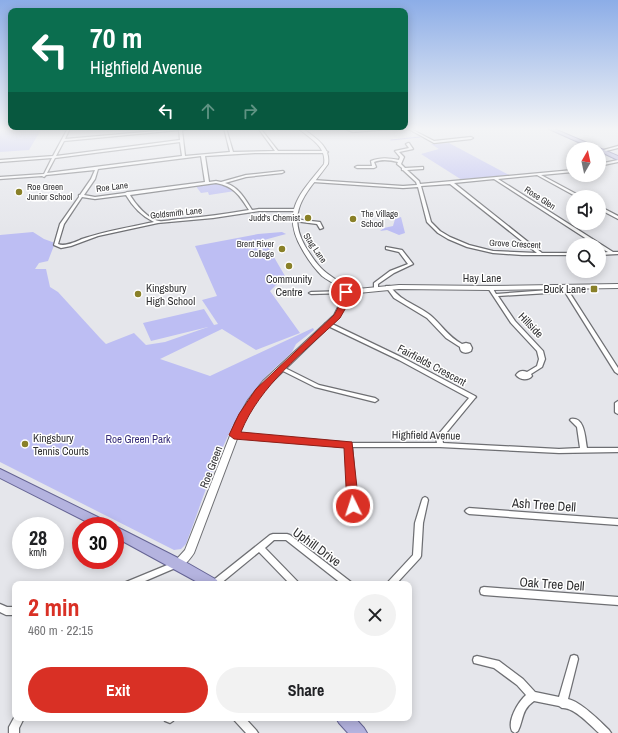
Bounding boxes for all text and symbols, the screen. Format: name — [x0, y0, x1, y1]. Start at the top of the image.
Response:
text: 70 m — [90, 19, 142, 57]
icon: left — [24, 24, 76, 76]
text: Highfield Avenue — [90, 55, 202, 80]
icon: left — [155, 100, 177, 122]
icon: ahead — [197, 100, 219, 122]
icon: right — [239, 100, 261, 122]
north arrow — [566, 142, 606, 182]
map controls — [566, 142, 606, 278]
street label: Roe Lane — [95, 179, 129, 195]
place label: Roe Green Junior School — [27, 181, 72, 203]
street label: Rose Glen — [522, 183, 558, 213]
marker: Roe Green Junior School — [14, 187, 24, 197]
button: sound — [566, 190, 606, 230]
street label: Goldsmith Lane — [149, 204, 203, 222]
place label: The Village School — [361, 208, 398, 230]
place label: Judd's Chemist — [249, 212, 300, 224]
marker: Judd's Chemist — [303, 213, 313, 223]
marker: The Village School — [348, 214, 358, 224]
street label: Stag Lane — [301, 231, 329, 265]
street label: Grove Crescent — [489, 237, 541, 251]
place label: Brent River College — [237, 238, 275, 260]
button: search — [566, 238, 606, 278]
marker: Brent River College — [277, 244, 287, 254]
marker: Community Centre — [284, 261, 294, 271]
street label: Hay Lane — [463, 271, 501, 285]
place label: Community Centre — [266, 272, 313, 299]
pin — [329, 275, 363, 309]
place label: Kingsbury High School — [146, 281, 195, 308]
icon: arrive — [335, 281, 357, 303]
place label: Buck Lane — [543, 282, 586, 296]
marker: Buck Lane — [589, 284, 599, 294]
marker: Kingsbury High School — [133, 289, 143, 299]
street label: Hillside — [516, 309, 546, 341]
street label: Fairfields Crescent — [395, 341, 469, 389]
street label: Highfield Avenue — [392, 427, 460, 443]
place label: Kingsbury Tennis Courts — [33, 431, 89, 458]
park label: Roe Green Park — [105, 432, 171, 446]
marker: Kingsbury Tennis Courts — [20, 439, 30, 449]
street label: Roe Green — [197, 444, 225, 490]
position arrow — [332, 485, 374, 527]
street label: Ash Tree Dell — [510, 494, 577, 516]
speed limit sign: 30 — [72, 517, 124, 569]
text: 28 — [29, 524, 47, 551]
street label: Uphill Drive — [289, 524, 345, 570]
text: km/h — [29, 546, 47, 559]
street label: Oak Tree Dell — [519, 573, 585, 595]
text: 2 min — [28, 591, 79, 623]
button: close — [354, 594, 396, 636]
text: 460 m · 22:15 — [28, 622, 93, 639]
button: Exit — [28, 667, 208, 713]
button: Share — [216, 667, 396, 713]

